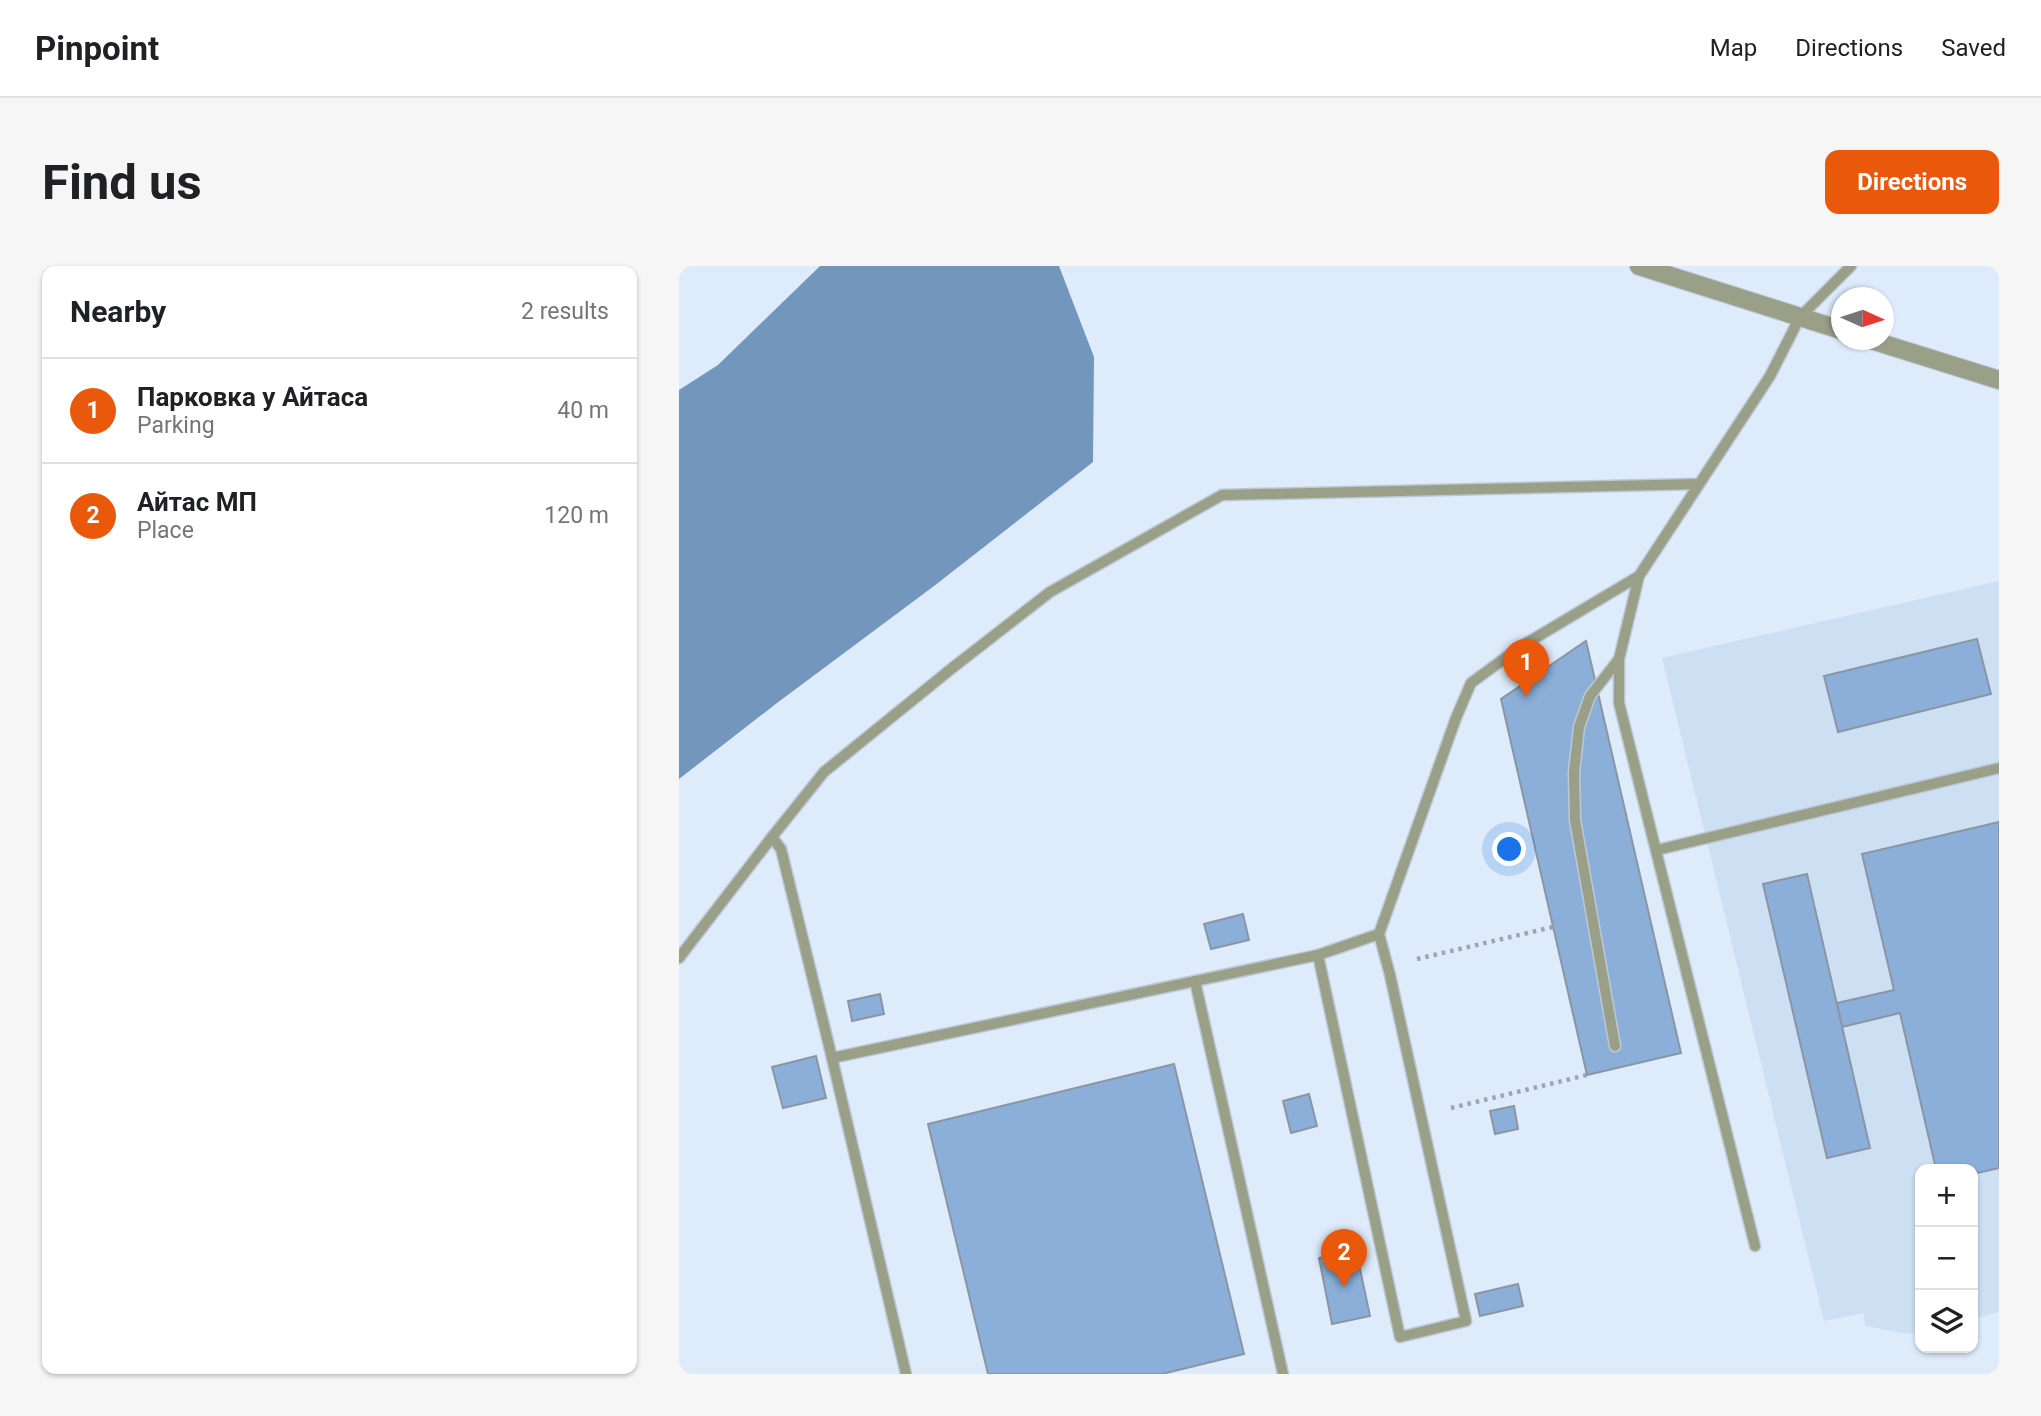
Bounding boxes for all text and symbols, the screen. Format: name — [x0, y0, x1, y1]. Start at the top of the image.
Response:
text: Pinpoint — [35, 29, 159, 68]
text: Map — [1710, 34, 1757, 62]
text: Directions — [1795, 34, 1903, 62]
text: Saved — [1941, 34, 2006, 62]
button: Directions — [1825, 150, 1999, 214]
text: Find us — [42, 154, 202, 211]
north arrow — [1831, 287, 1894, 350]
text: Nearby — [70, 294, 166, 329]
text: 2 results — [521, 298, 609, 325]
text: Парковка у Айтаса — [137, 382, 368, 412]
text: 1 — [86, 397, 100, 424]
text: 40 m — [557, 397, 609, 424]
text: Parking — [137, 412, 215, 439]
text: Айтас МП — [137, 487, 257, 517]
text: 2 — [86, 502, 100, 529]
text: 120 m — [544, 502, 609, 529]
text: Place — [137, 517, 194, 544]
pin: 1 — [1503, 639, 1549, 697]
your location — [1492, 832, 1526, 866]
map controls — [1915, 1164, 1978, 1353]
button: + — [1915, 1164, 1978, 1227]
button: − — [1915, 1227, 1978, 1290]
pin: 2 — [1321, 1229, 1367, 1287]
button: layers — [1915, 1290, 1978, 1353]

